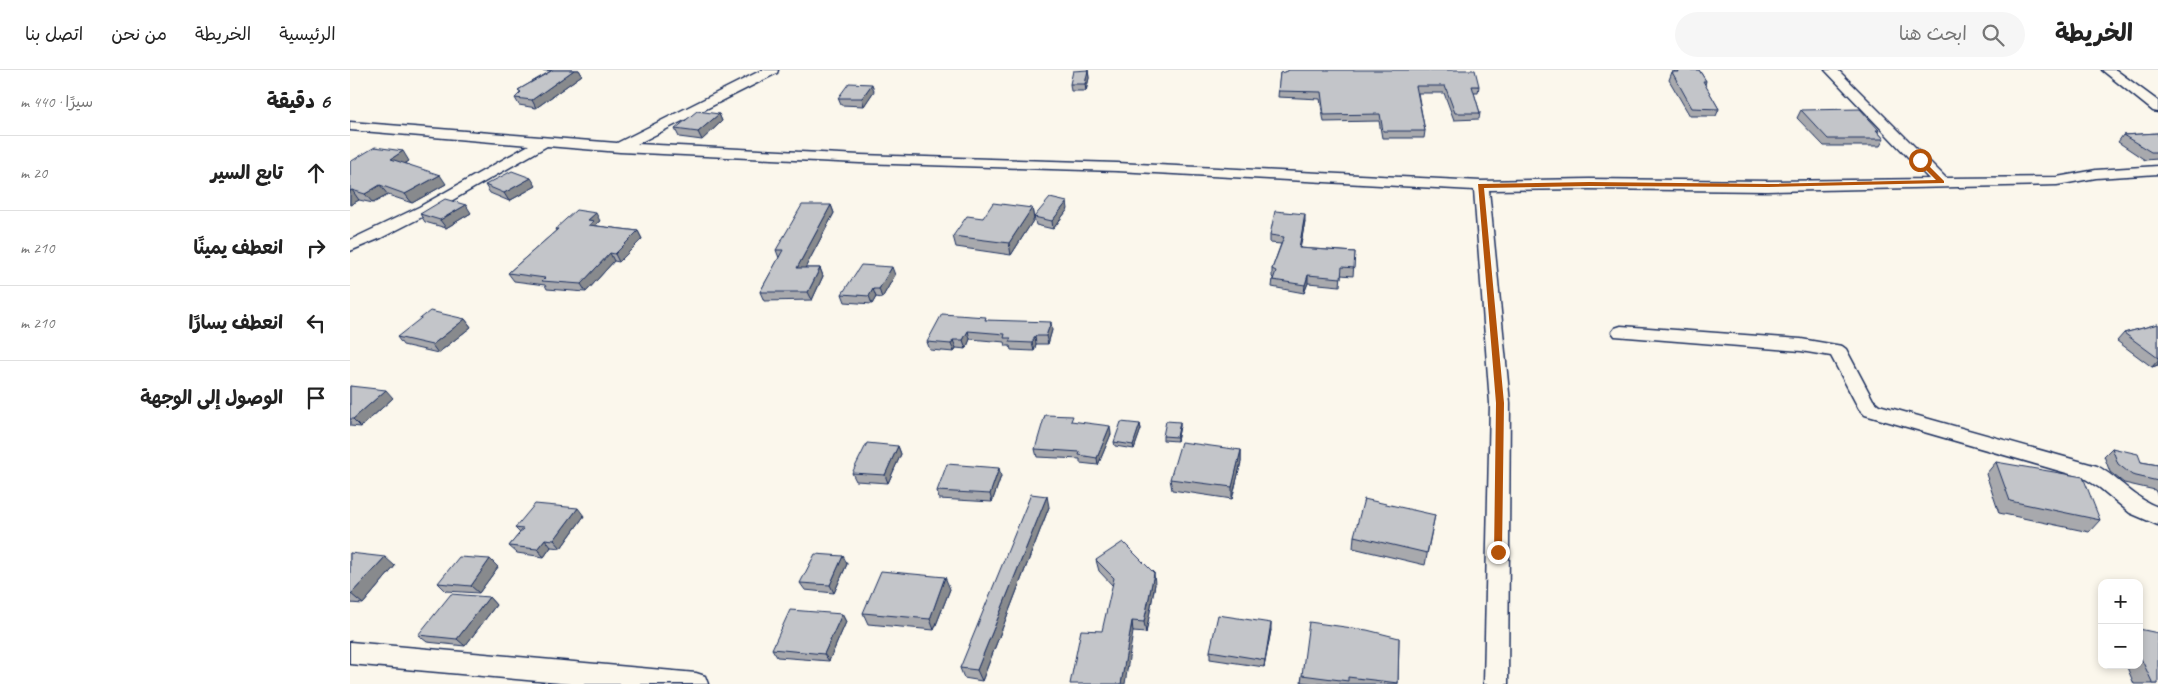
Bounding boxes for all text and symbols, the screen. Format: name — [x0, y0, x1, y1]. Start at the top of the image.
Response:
search box — [1675, 12, 2025, 57]
text: الخريطة — [2055, 18, 2133, 48]
icon: search — [1979, 21, 2007, 49]
text: ابحث هنا — [1899, 22, 1967, 46]
text: اتصل بنا — [25, 23, 83, 45]
text: من نحن — [111, 23, 167, 45]
text: الخريطة — [195, 23, 251, 45]
text: الرئيسية — [279, 23, 336, 45]
text: 6 دقيقة — [267, 88, 330, 114]
text: سيرًا · 440 m — [20, 92, 93, 112]
route start — [1909, 149, 1932, 172]
icon: ahead — [302, 159, 330, 187]
text: تابع السير — [211, 161, 283, 185]
text: 20 m — [20, 163, 47, 183]
icon: right — [302, 234, 330, 262]
text: انعطف يمينًا — [194, 236, 283, 260]
text: 210 m — [20, 238, 54, 258]
icon: left — [302, 309, 330, 337]
text: انعطف يسارًا — [189, 311, 283, 335]
text: 210 m — [20, 313, 54, 333]
icon: arrive — [302, 384, 330, 412]
text: الوصول إلى الوجهة — [140, 386, 283, 410]
route end — [1487, 541, 1510, 564]
map controls — [2098, 579, 2143, 669]
button: + — [2098, 579, 2143, 624]
button: − — [2098, 624, 2143, 669]

